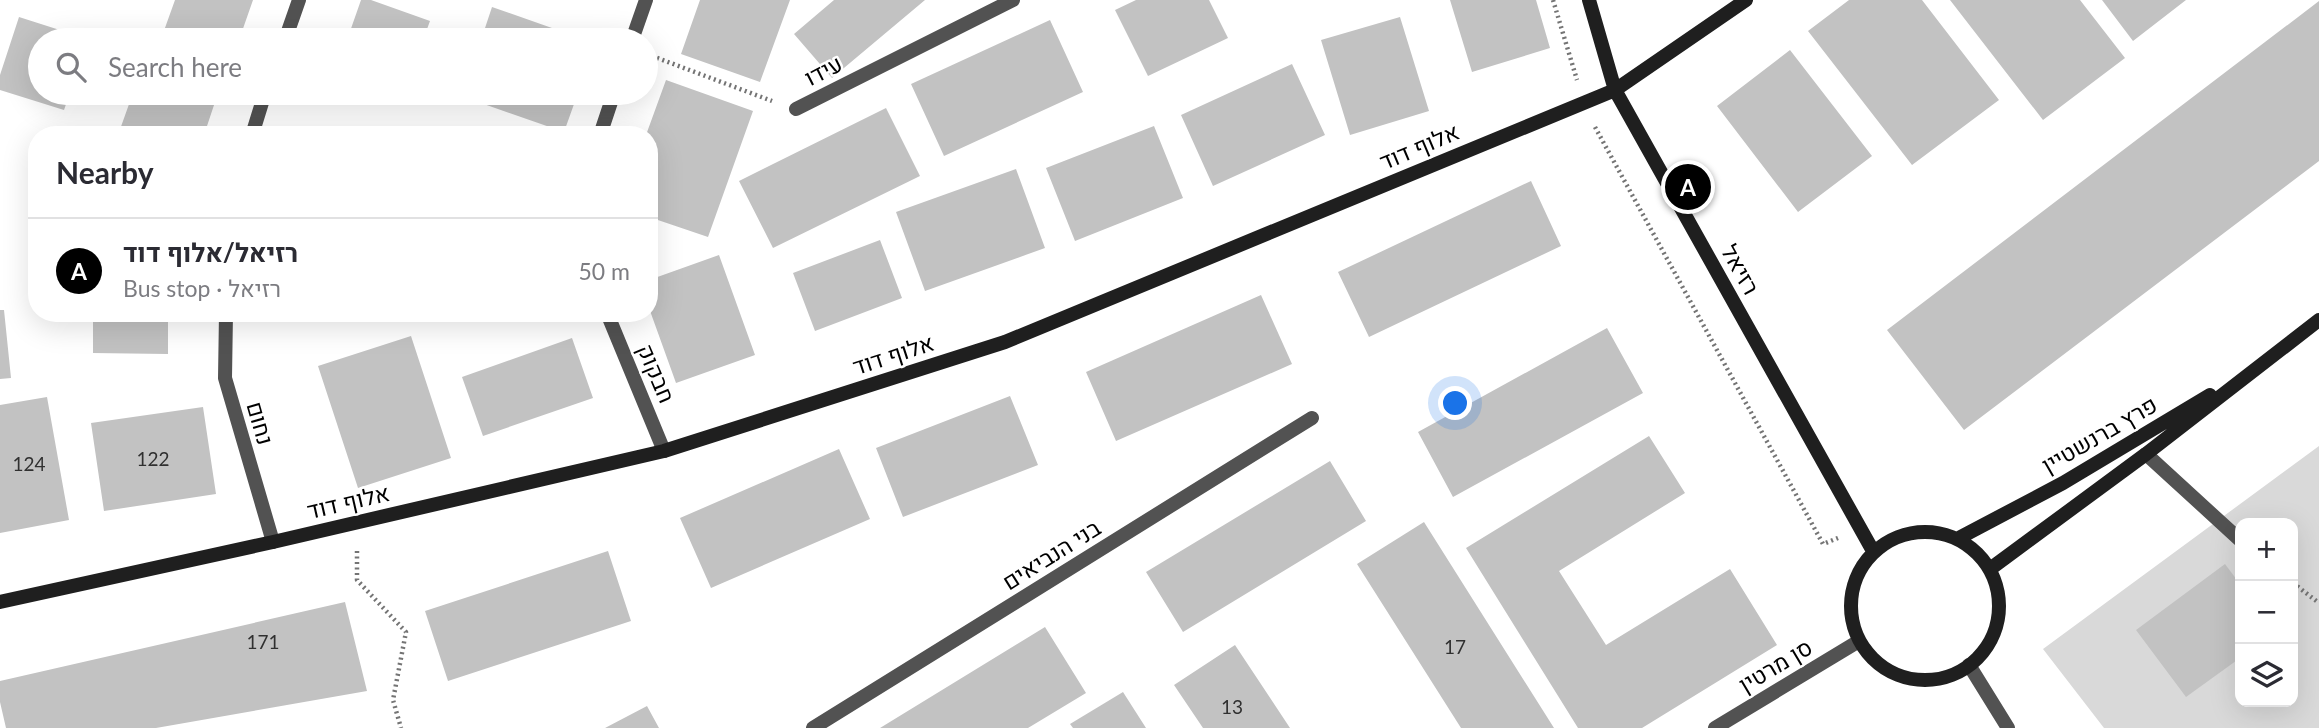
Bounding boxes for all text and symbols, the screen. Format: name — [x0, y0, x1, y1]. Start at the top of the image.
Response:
search box — [28, 28, 658, 105]
icon: search — [52, 48, 90, 86]
street label: עידו — [799, 49, 847, 91]
text: Search here — [108, 51, 242, 83]
street label: אלוף דוד — [1375, 117, 1463, 175]
text: Nearby — [56, 154, 154, 190]
pin: A — [1665, 161, 1711, 213]
text: רזיאל/אלוף דוד — [123, 236, 298, 268]
street label: רזיאל — [1716, 239, 1766, 299]
text: A — [71, 257, 87, 285]
text: 50 m — [579, 257, 630, 285]
text: Bus stop · רזיאל — [123, 274, 281, 302]
street label: אלוף דוד — [849, 328, 937, 380]
street label: חבקוק — [632, 339, 682, 407]
your location — [1438, 386, 1472, 420]
street label: פרץ ברנשטיין — [2036, 390, 2162, 478]
street label: נחום — [242, 398, 280, 448]
house number: 122 — [136, 447, 170, 470]
house number: 124 — [12, 452, 46, 475]
street label: אלוף דוד — [304, 478, 392, 524]
street label: בני הנביאים — [997, 513, 1105, 595]
map controls — [2235, 518, 2298, 707]
button: + — [2235, 518, 2298, 581]
button: − — [2235, 581, 2298, 644]
house number: 171 — [246, 630, 280, 653]
street label: סן מרטין — [1733, 632, 1817, 698]
house number: 17 — [1444, 635, 1466, 658]
button: layers — [2235, 644, 2298, 707]
house number: 13 — [1221, 695, 1243, 718]

